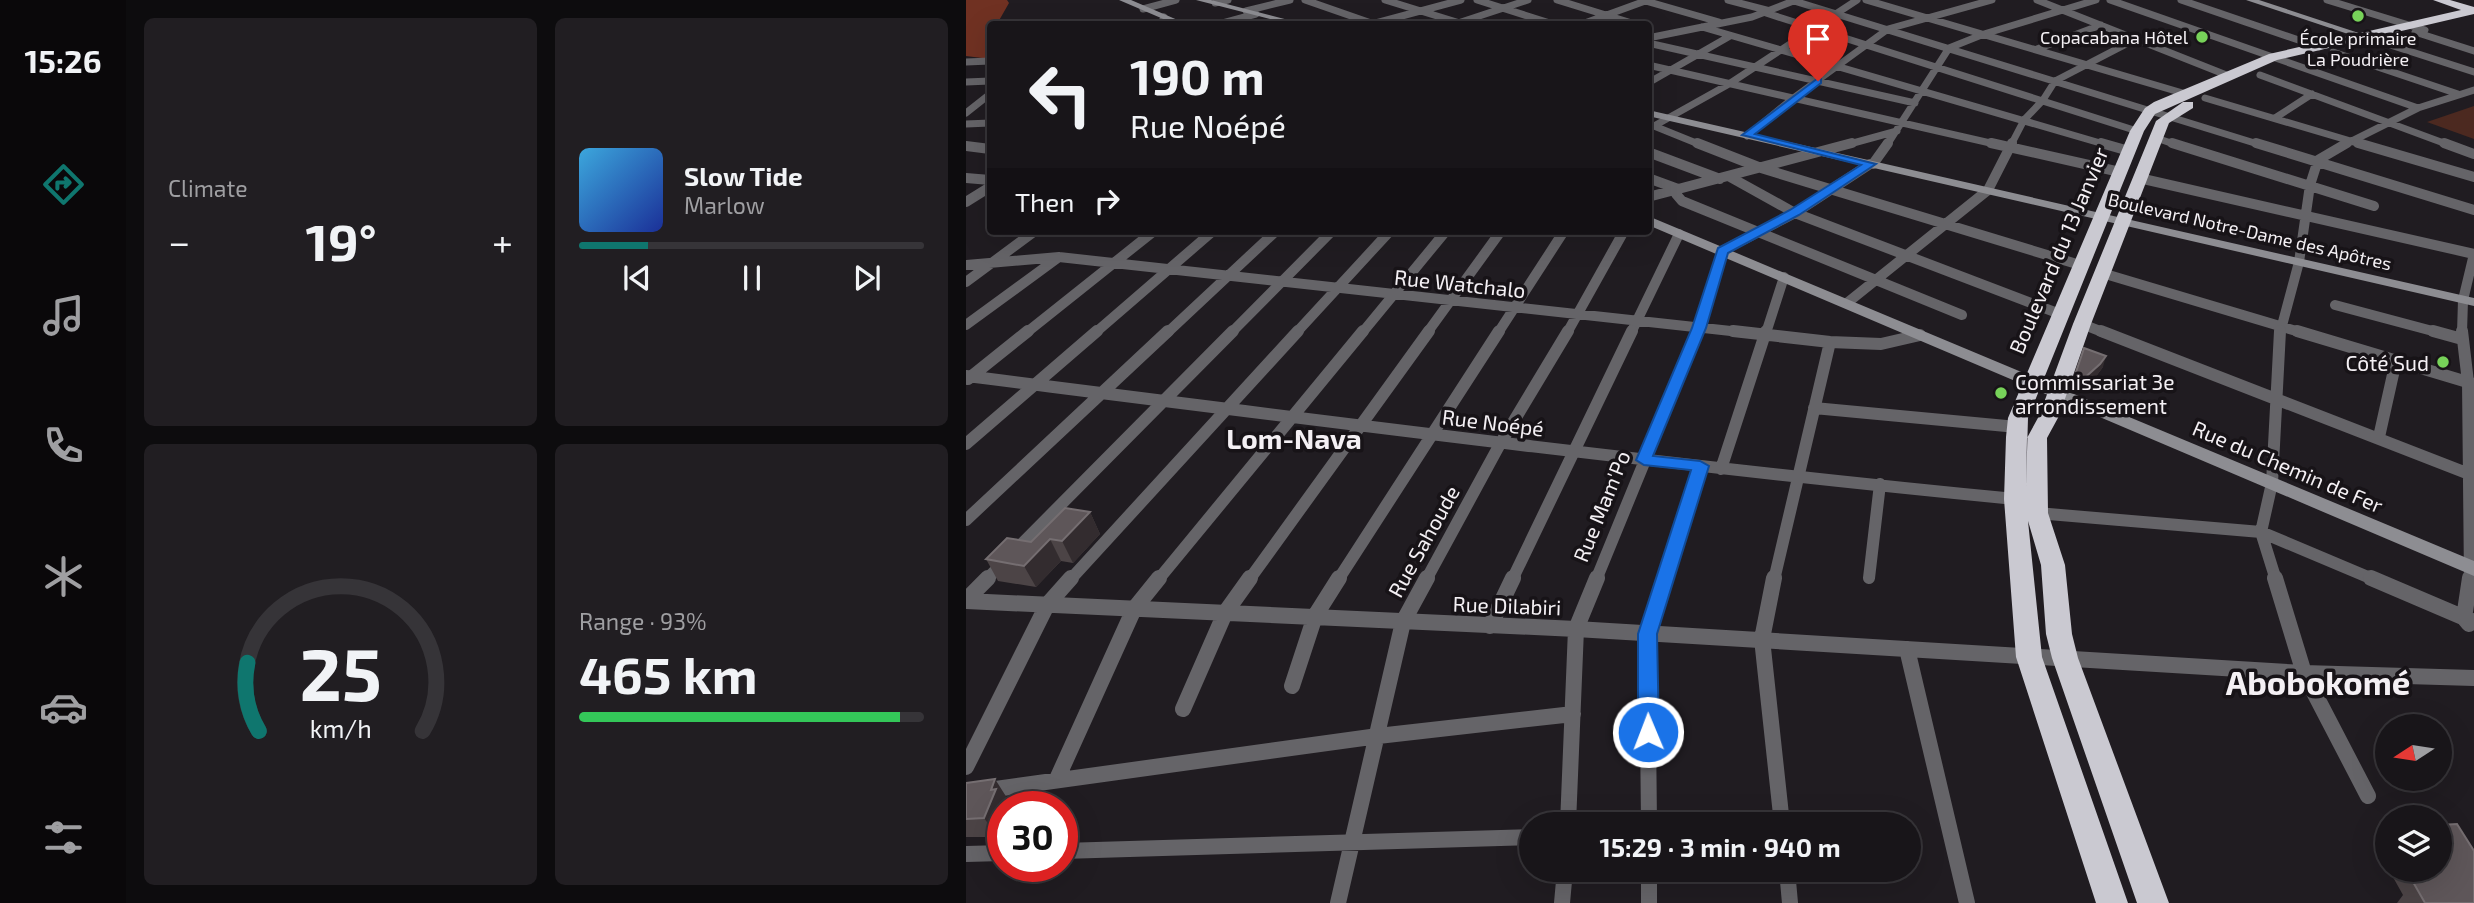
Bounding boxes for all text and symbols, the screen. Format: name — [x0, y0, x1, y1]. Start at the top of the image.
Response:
marker: École primaire La Poudrière — [2350, 8, 2366, 24]
pin — [1788, 9, 1848, 81]
icon: arrive — [1799, 20, 1837, 58]
place label: Copacabana Hôtel — [2040, 26, 2189, 48]
place label: École primaire La Poudrière — [2300, 27, 2416, 70]
marker: Copacabana Hôtel — [2194, 29, 2210, 45]
text: 15:26 — [24, 41, 102, 79]
text: 190 m — [1130, 46, 1265, 105]
icon: left — [1015, 49, 1106, 140]
text: Rue Noépé — [1130, 106, 1286, 144]
street label: Boulevard du 13 Janvier — [2003, 143, 2113, 357]
icon: directions — [39, 160, 88, 209]
text: Slow Tide — [684, 160, 803, 191]
text: Climate — [168, 174, 248, 202]
icon: right — [1088, 182, 1126, 220]
text: Then — [1015, 186, 1074, 217]
street label: Boulevard Notre-Dame des Apôtres — [2106, 188, 2394, 274]
text: Marlow — [684, 191, 765, 219]
text: 19° — [306, 209, 377, 271]
text: − — [168, 218, 190, 264]
text: + — [492, 218, 513, 264]
icon: previous — [618, 259, 656, 297]
icon: pause — [733, 259, 771, 297]
icon: next — [848, 259, 886, 297]
street label: Rue Watchalo — [1393, 264, 1527, 302]
icon: music — [39, 291, 88, 340]
place label: Côté Sud — [2345, 350, 2429, 375]
marker: Côté Sud — [2435, 354, 2451, 370]
place label: Commissariat 3e arrondissement — [2015, 369, 2175, 418]
marker: Commissariat 3e arrondissement — [1993, 385, 2009, 401]
street label: Rue Noépé — [1441, 403, 1545, 441]
street label: Rue du Chemin de Fer — [2189, 415, 2387, 518]
icon: phone — [39, 421, 88, 470]
district label: Lom-Nava — [1226, 421, 1362, 455]
street label: Rue Mam'Po — [1567, 447, 1635, 565]
street label: Rue Sahoude — [1382, 481, 1464, 601]
icon: climate — [39, 552, 88, 601]
street label: Rue Dilabiri — [1452, 591, 1562, 619]
text: Range · 93% — [579, 607, 707, 635]
text: 25 — [299, 628, 382, 716]
text: 465 km — [579, 642, 758, 704]
district label: Abobokomé — [2226, 662, 2410, 702]
icon: car — [39, 683, 88, 732]
position arrow — [1611, 695, 1685, 769]
text: km/h — [309, 712, 372, 742]
north arrow — [2375, 714, 2452, 791]
map controls — [2375, 714, 2452, 882]
speed limit sign: 30 — [987, 791, 1078, 882]
button: layers — [2375, 805, 2452, 882]
icon: filters — [39, 813, 88, 862]
text: 15:29 · 3 min · 940 m — [1599, 831, 1841, 862]

